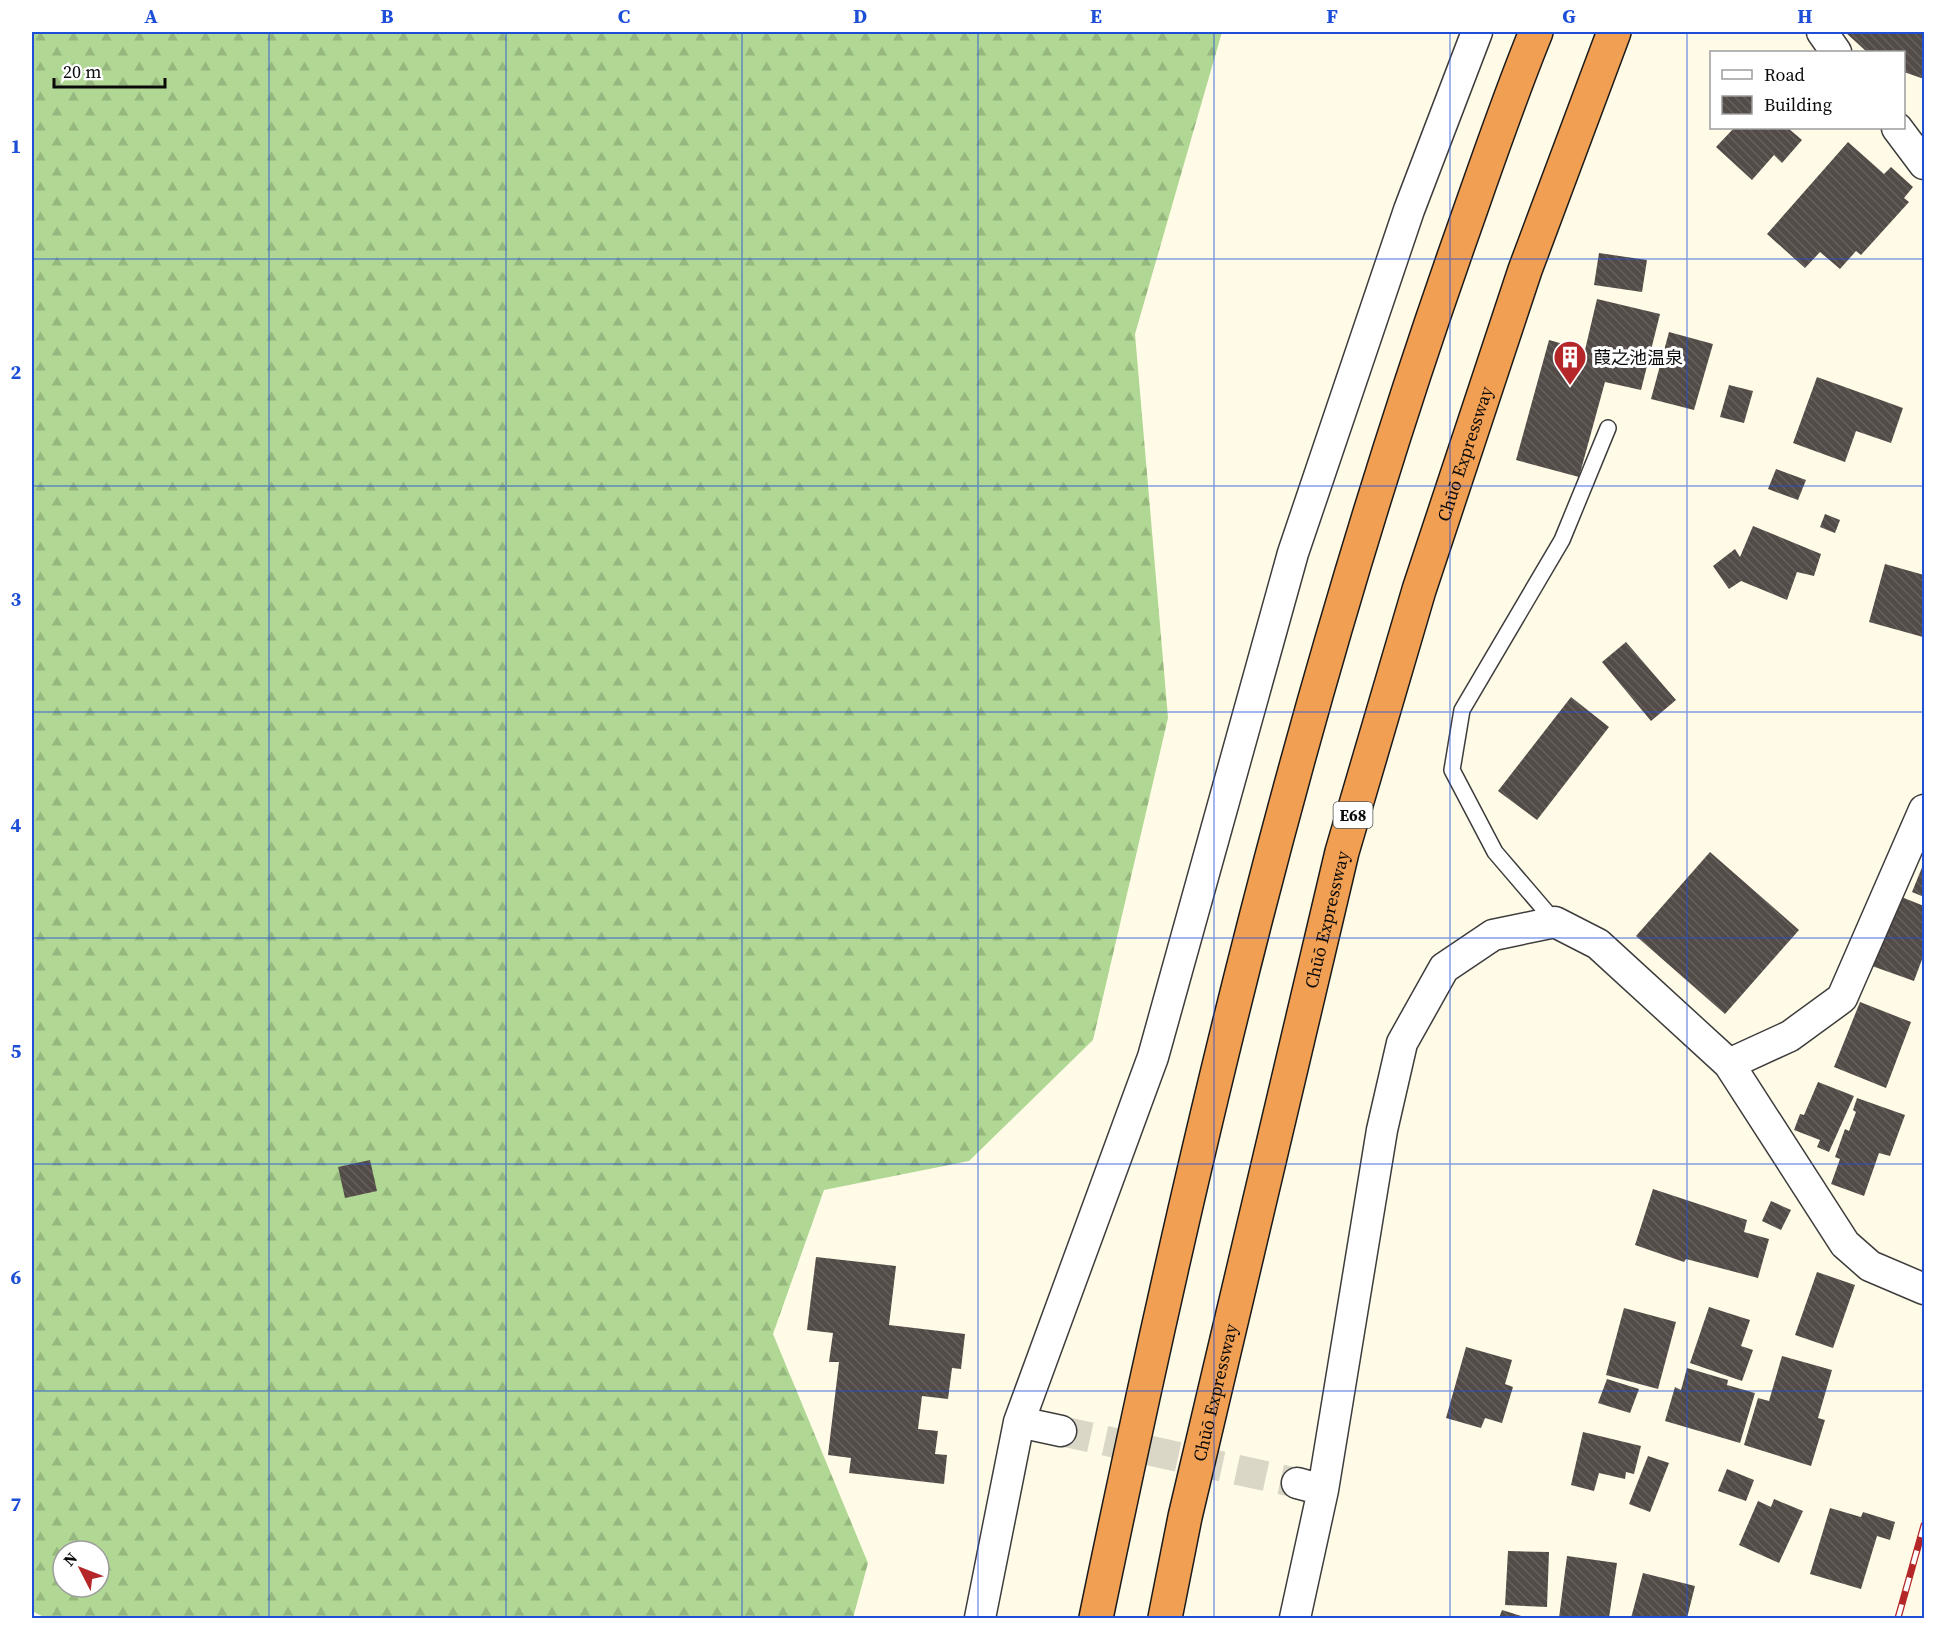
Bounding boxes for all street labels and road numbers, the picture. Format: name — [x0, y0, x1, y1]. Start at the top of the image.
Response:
street label: Chūō Expressway — [1430, 382, 1498, 524]
road number: E68 — [1334, 802, 1372, 828]
street label: Chūō Expressway — [1298, 847, 1355, 991]
street label: Chūō Expressway — [1186, 1320, 1243, 1464]

